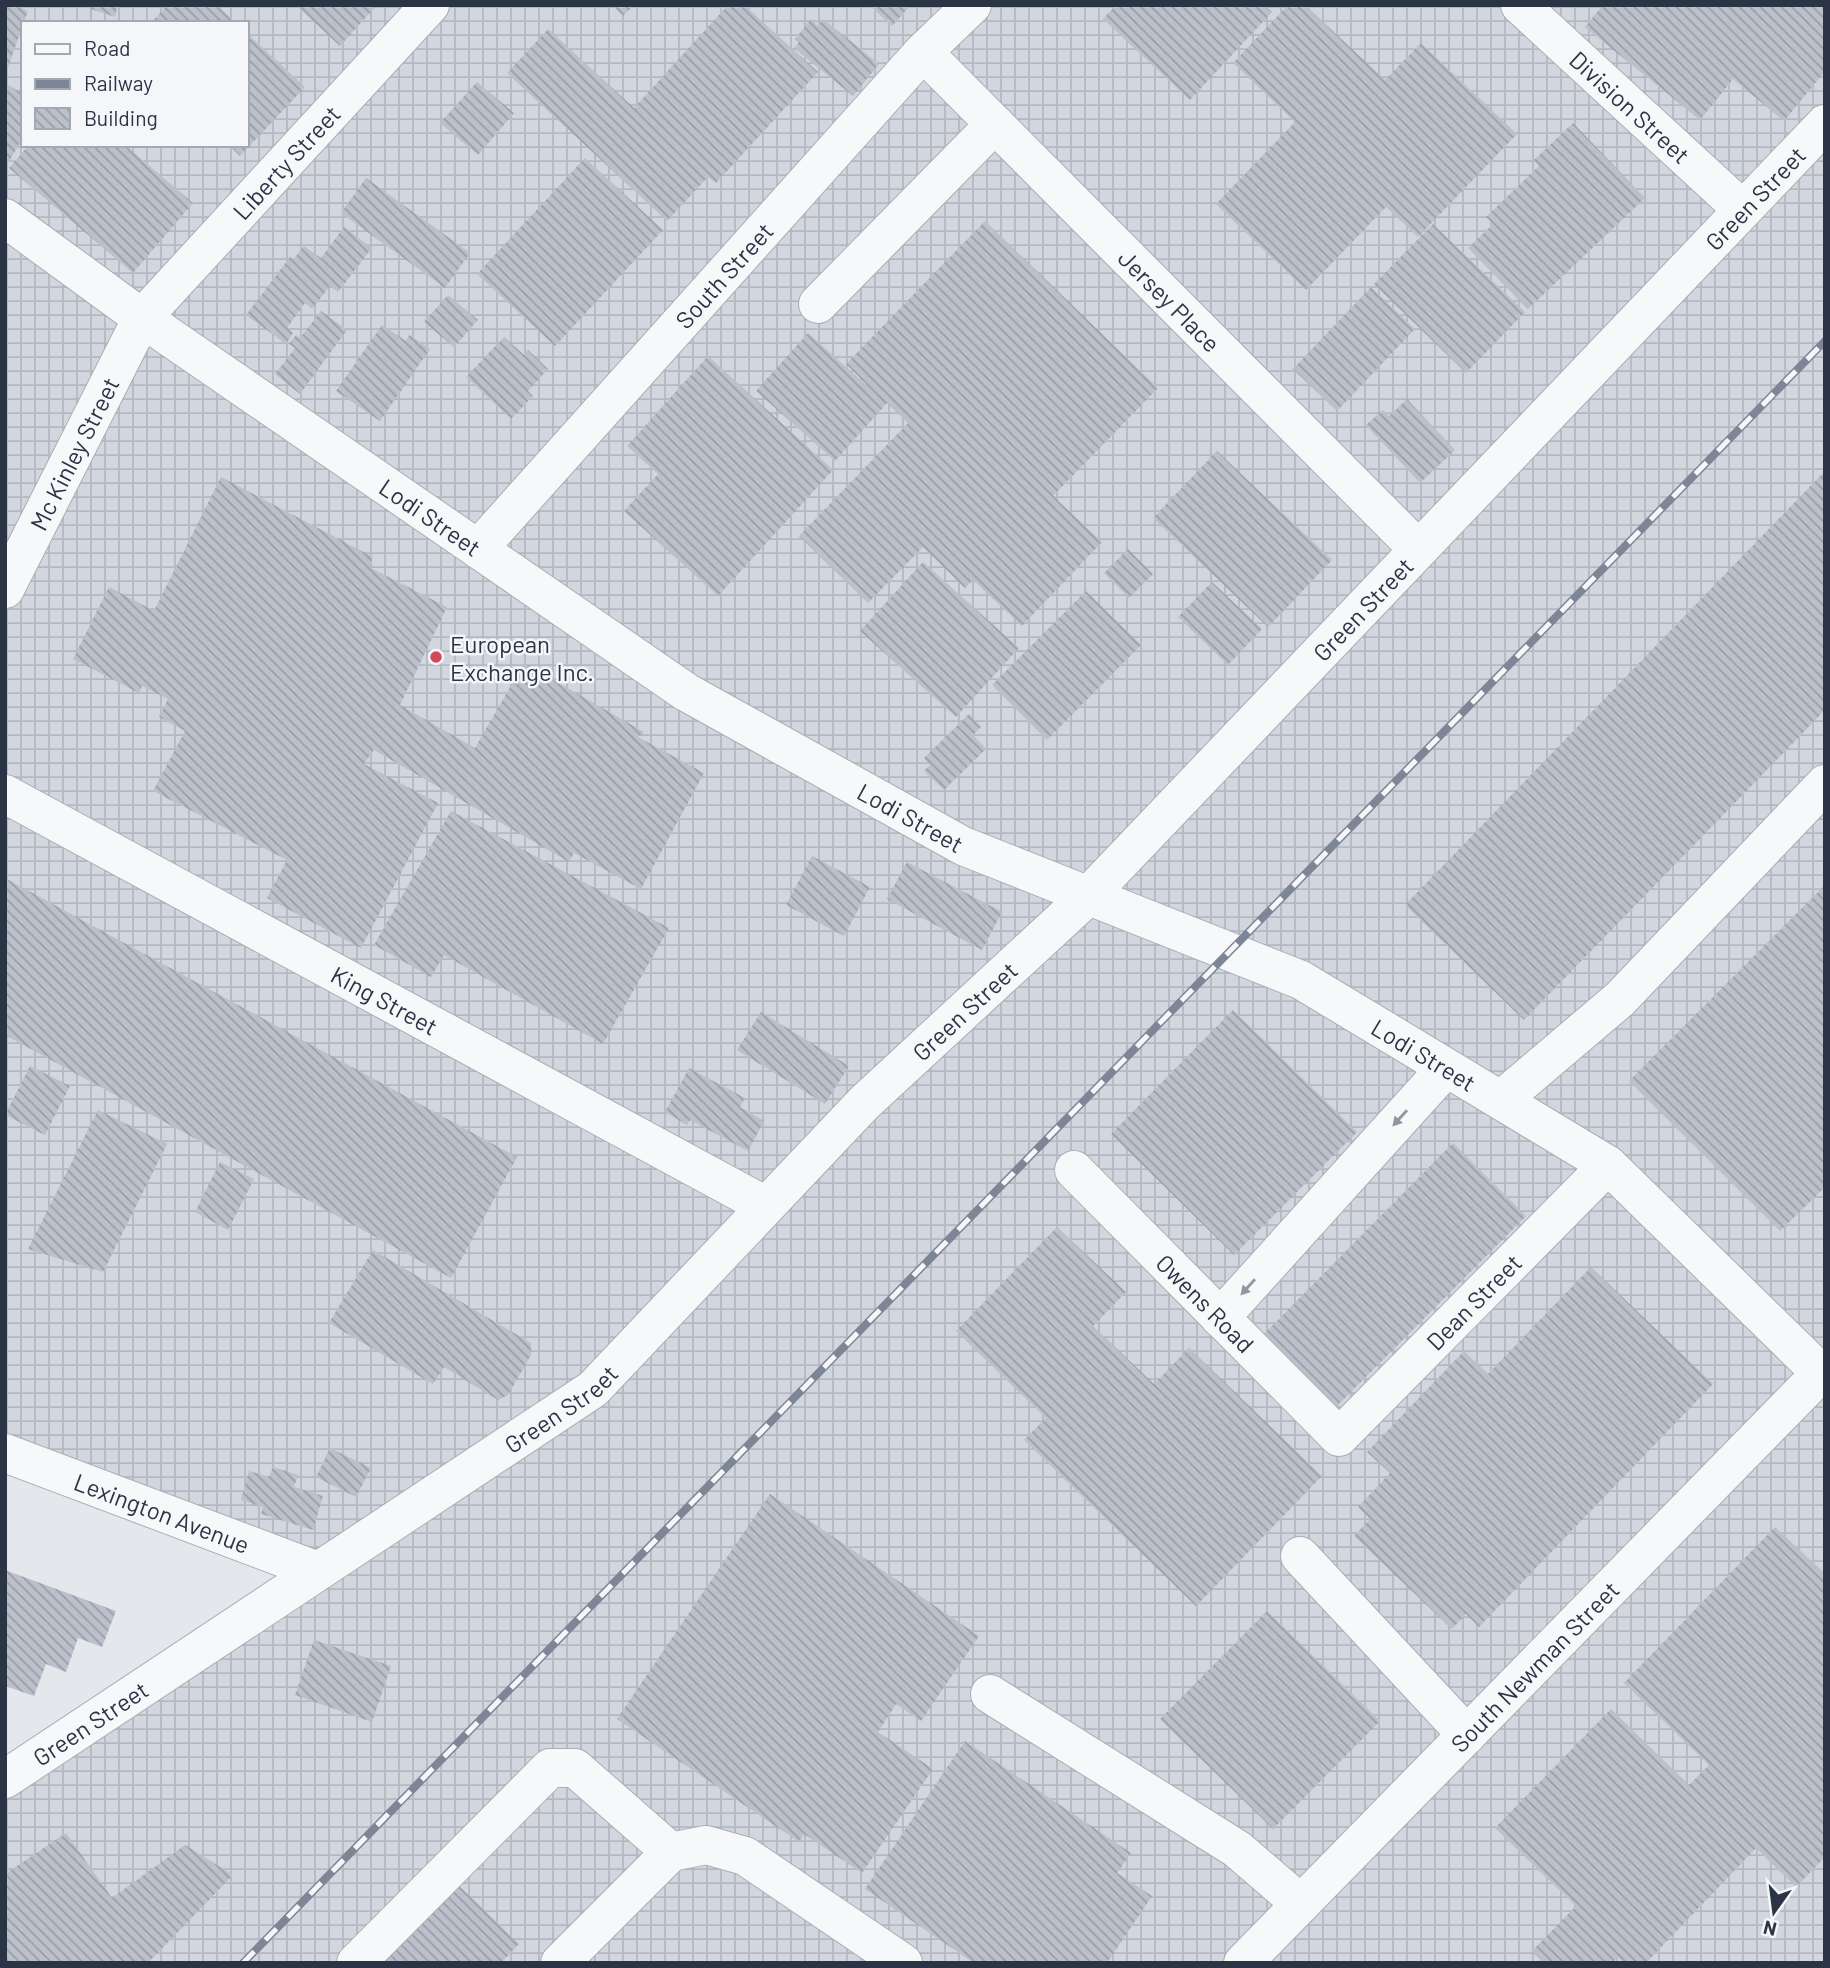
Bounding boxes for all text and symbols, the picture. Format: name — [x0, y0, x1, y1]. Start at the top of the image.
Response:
legend — [21, 21, 248, 147]
text: Road — [84, 35, 130, 60]
street label: Division Street — [1564, 44, 1696, 169]
text: Railway — [84, 70, 153, 95]
street label: Liberty Street — [226, 99, 345, 225]
text: Building — [84, 105, 158, 130]
street label: Green Street — [1698, 140, 1811, 256]
street label: South Street — [669, 216, 778, 334]
street label: Jersey Place — [1113, 243, 1227, 357]
street label: Mc Kinley Street — [23, 372, 124, 535]
street label: Lodi Street — [375, 472, 487, 561]
street label: Green Street — [1306, 551, 1419, 666]
place label: European Exchange Inc. — [450, 629, 594, 686]
marker: European Exchange Inc. — [428, 649, 444, 665]
street label: Lodi Street — [853, 776, 969, 858]
street label: Green Street — [906, 955, 1023, 1066]
street label: King Street — [327, 959, 443, 1040]
street label: Lodi Street — [1367, 1012, 1481, 1097]
one-way arrow — [1392, 1109, 1408, 1127]
street label: Owens Road — [1151, 1247, 1261, 1358]
street label: Dean Street — [1420, 1247, 1527, 1355]
one-way arrow — [1240, 1278, 1256, 1296]
street label: Green Street — [499, 1358, 623, 1458]
street label: Lexington Avenue — [71, 1466, 254, 1558]
street label: South Newman Street — [1444, 1574, 1624, 1757]
street label: Green Street — [27, 1674, 153, 1771]
north arrow — [1739, 1877, 1809, 1947]
text: N — [1761, 1916, 1779, 1942]

